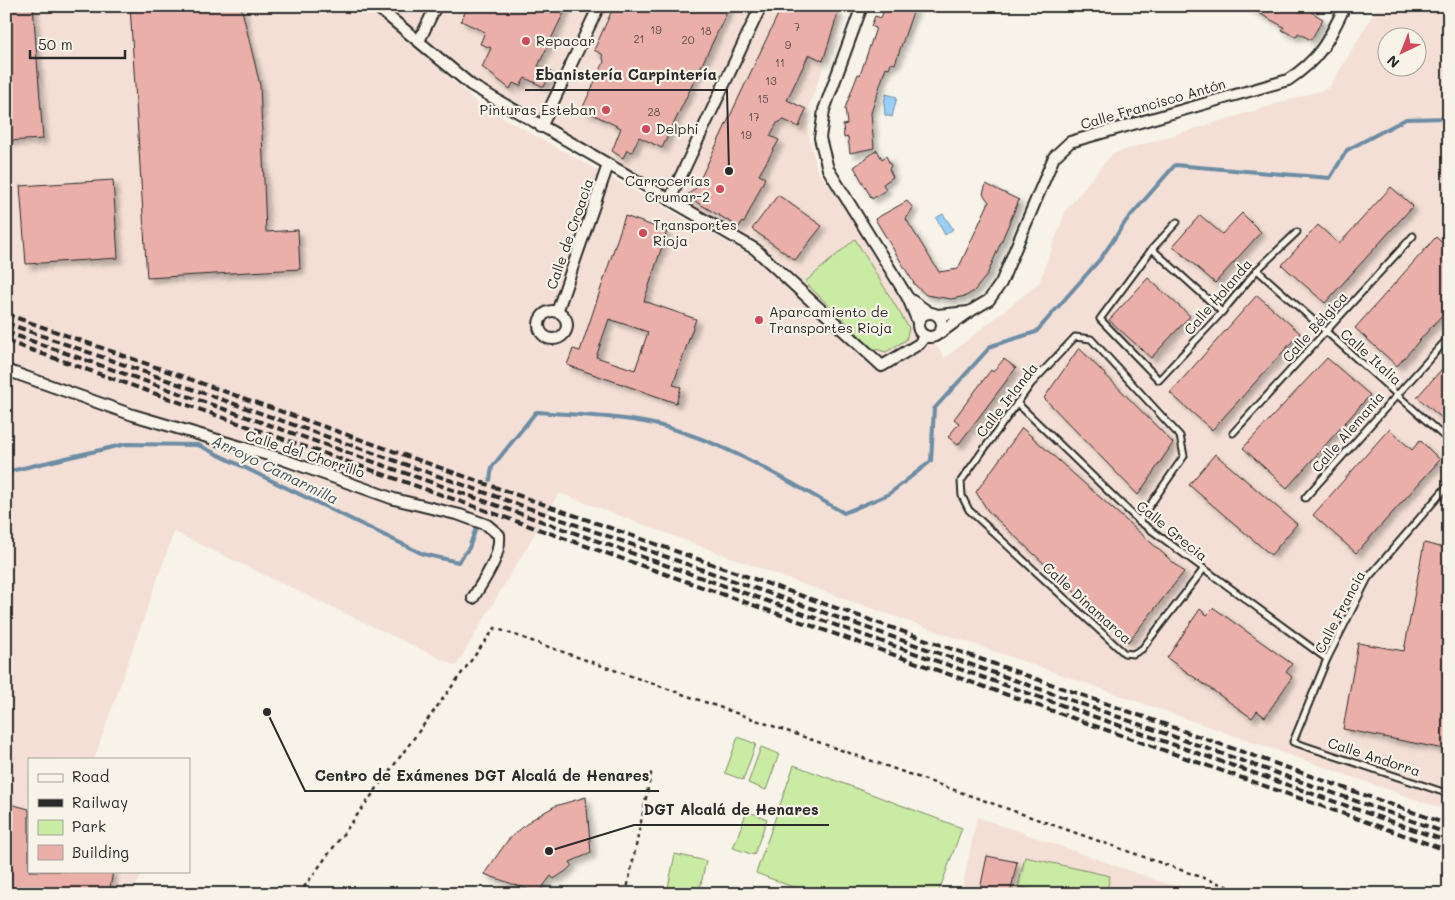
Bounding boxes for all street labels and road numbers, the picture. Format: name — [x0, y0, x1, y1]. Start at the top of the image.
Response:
street label: Calle Francisco Antón — [1078, 74, 1228, 133]
street label: Calle de Croacia — [542, 176, 597, 292]
street label: Calle Holanda — [1179, 255, 1256, 339]
street label: Calle Bélgica — [1278, 287, 1352, 366]
street label: Calle Italia — [1337, 324, 1406, 389]
street label: Calle Irlanda — [972, 359, 1042, 441]
street label: Calle Alemania — [1307, 387, 1388, 476]
street label: Calle del Chorrillo — [243, 425, 367, 482]
street label: Calle Grecia — [1133, 496, 1212, 565]
street label: Calle Dinamarca — [1039, 558, 1136, 648]
street label: Calle Francia — [1310, 567, 1369, 657]
street label: Calle Andorra — [1325, 733, 1423, 780]

